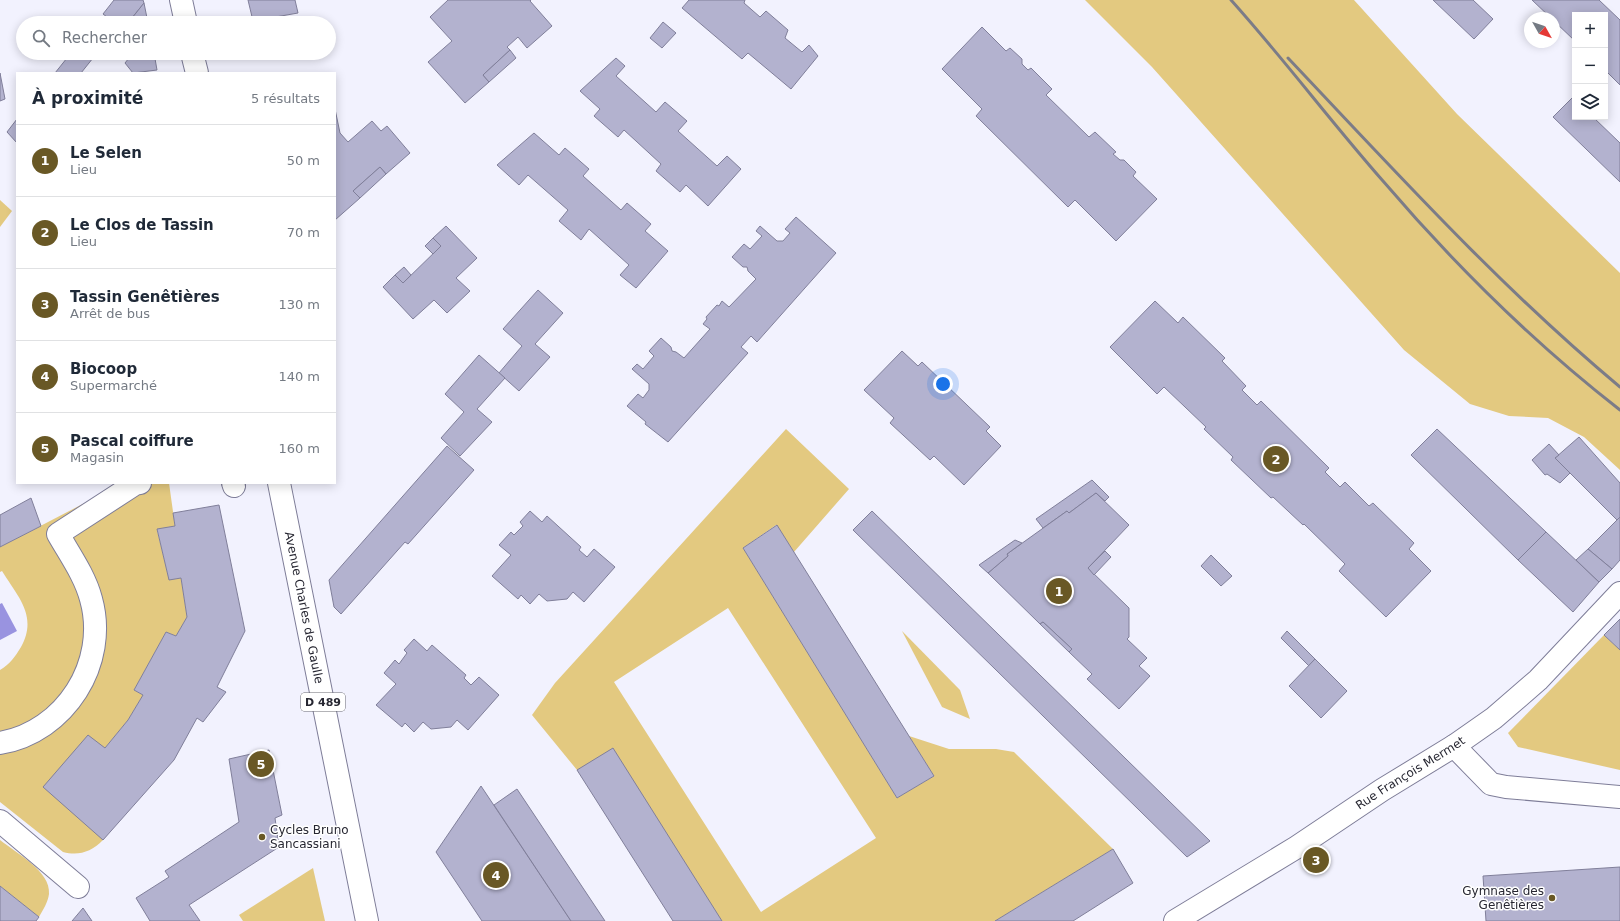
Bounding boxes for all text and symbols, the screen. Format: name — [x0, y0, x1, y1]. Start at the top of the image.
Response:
north arrow — [1524, 12, 1560, 48]
map controls — [1572, 12, 1608, 120]
button: + — [1572, 12, 1608, 48]
search box — [16, 16, 336, 60]
icon: search — [30, 27, 52, 49]
text: Rechercher — [62, 29, 147, 47]
button: − — [1572, 48, 1608, 84]
button: layers — [1572, 84, 1608, 120]
text: À proximité — [32, 88, 143, 108]
text: 5 résultats — [251, 91, 320, 106]
text: Le Selen — [70, 144, 142, 162]
text: 1 — [40, 153, 50, 168]
text: 50 m — [287, 153, 320, 168]
text: Lieu — [70, 162, 97, 177]
text: Le Clos de Tassin — [70, 216, 214, 234]
text: 2 — [40, 225, 50, 240]
text: 70 m — [287, 225, 320, 240]
text: Lieu — [70, 234, 97, 249]
text: Tassin Genêtières — [70, 288, 220, 306]
text: 3 — [40, 297, 50, 312]
text: 130 m — [278, 297, 320, 312]
text: Arrêt de bus — [70, 306, 150, 321]
text: Biocoop — [70, 360, 137, 378]
text: 4 — [40, 369, 50, 384]
text: 140 m — [278, 369, 320, 384]
your location — [933, 374, 953, 394]
text: Supermarché — [70, 378, 157, 393]
text: Pascal coiffure — [70, 432, 194, 450]
text: 5 — [40, 441, 50, 456]
text: 160 m — [278, 441, 320, 456]
pin: 2 — [1263, 444, 1289, 474]
text: Magasin — [70, 450, 124, 465]
street label: Avenue Charles de Gaulle — [282, 530, 326, 685]
pin: 1 — [1046, 576, 1072, 606]
road number: D 489 — [301, 693, 345, 711]
street label: Rue François Mermet — [1353, 733, 1468, 813]
pin: 5 — [248, 749, 274, 779]
place label: Cycles Bruno Sancassiani — [270, 823, 349, 851]
marker: Cycles Bruno Sancassiani — [257, 832, 267, 842]
pin: 3 — [1303, 845, 1329, 875]
pin: 4 — [483, 860, 509, 890]
place label: Gymnase des Genêtières — [1462, 884, 1544, 912]
marker: Gymnase des Genêtières — [1547, 893, 1557, 903]

